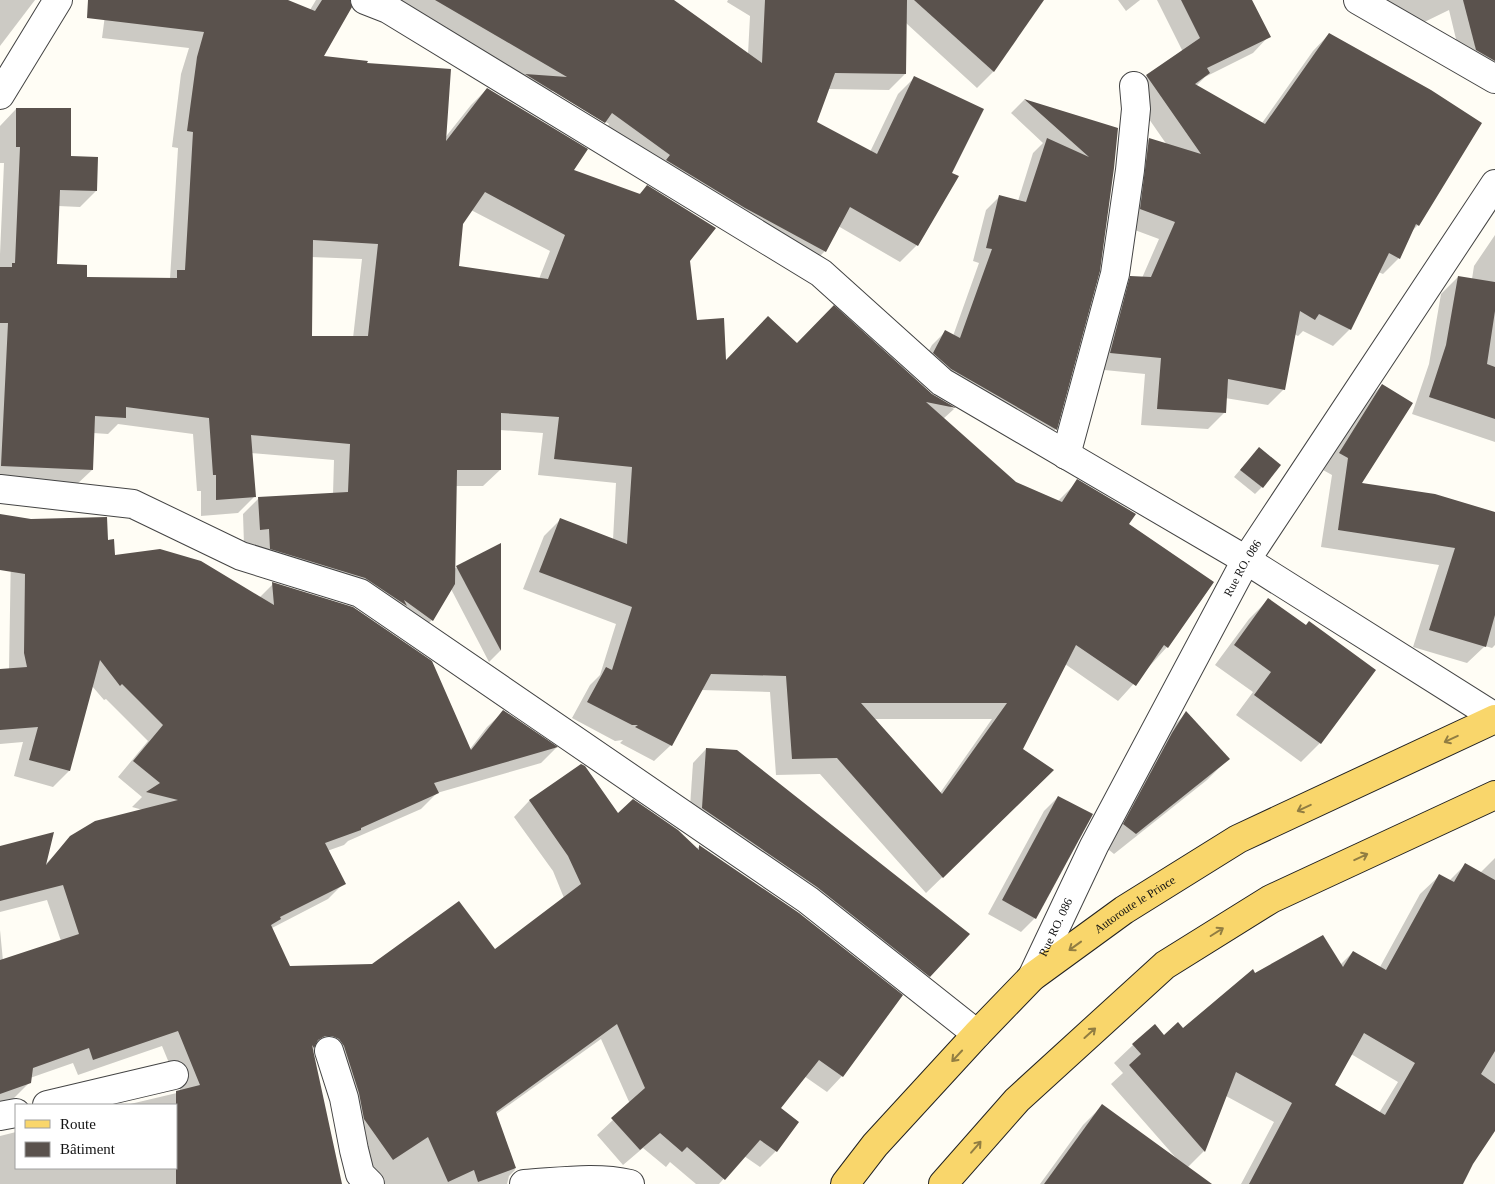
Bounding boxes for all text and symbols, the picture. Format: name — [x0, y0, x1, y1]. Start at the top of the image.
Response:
street label: Rue RO. 086 — [1221, 537, 1264, 599]
one-way arrow — [1444, 735, 1459, 745]
one-way arrow — [1297, 804, 1312, 813]
one-way arrow — [1353, 852, 1368, 862]
street label: Autoroute le Prince — [1092, 873, 1178, 936]
street label: Rue RO. 086 — [1036, 896, 1075, 959]
one-way arrow — [1210, 927, 1224, 937]
one-way arrow — [1068, 941, 1082, 951]
one-way arrow — [1084, 1027, 1097, 1039]
one-way arrow — [951, 1050, 963, 1063]
legend — [15, 1104, 178, 1169]
text: Route — [60, 1116, 96, 1132]
text: Bâtiment — [60, 1141, 116, 1157]
one-way arrow — [970, 1141, 981, 1154]

